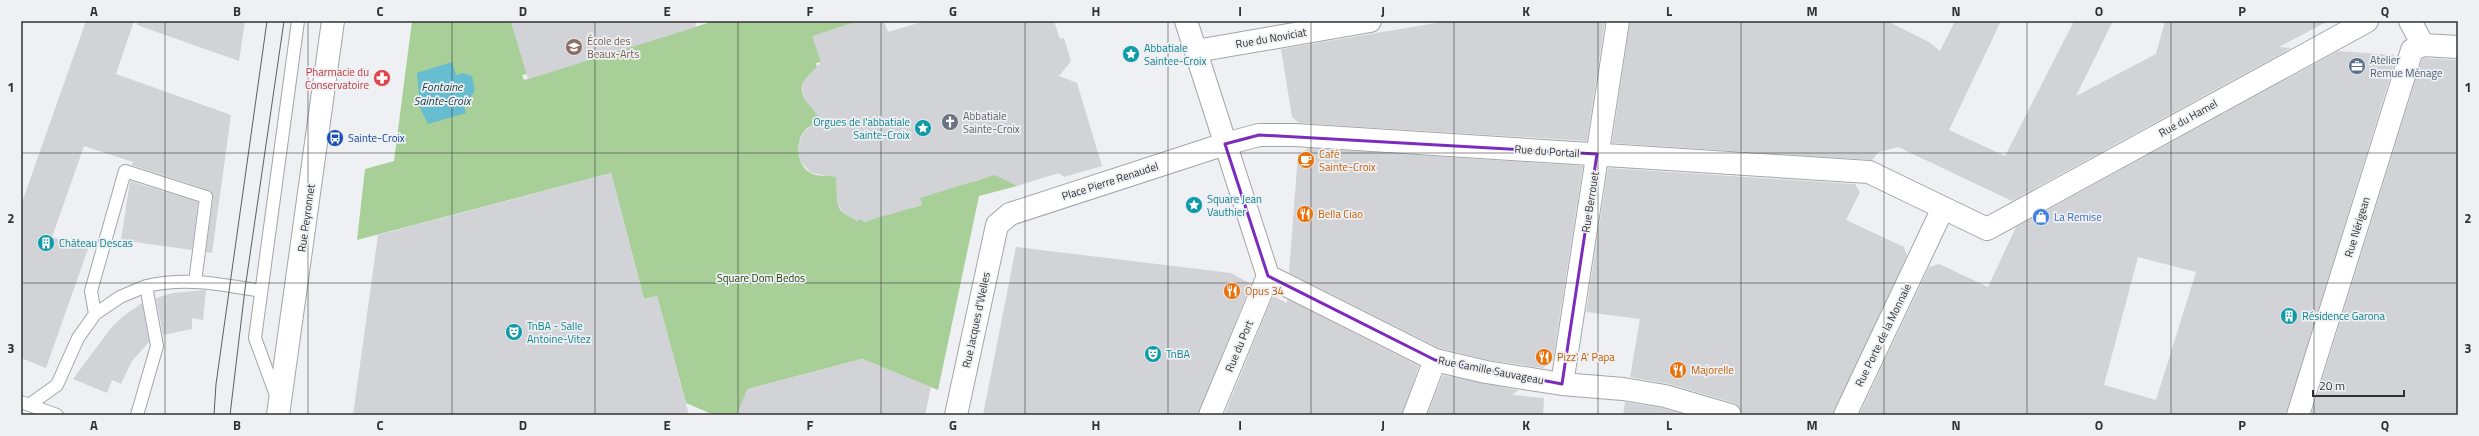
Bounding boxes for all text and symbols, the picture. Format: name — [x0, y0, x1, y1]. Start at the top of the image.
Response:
text: A — [90, 1, 98, 21]
text: B — [233, 1, 241, 21]
text: C — [376, 1, 384, 21]
text: D — [519, 1, 527, 21]
text: E — [663, 1, 671, 21]
text: F — [807, 1, 814, 21]
text: G — [949, 1, 957, 21]
text: H — [1092, 1, 1100, 21]
text: I — [1238, 1, 1242, 21]
text: J — [1381, 1, 1385, 21]
text: K — [1522, 1, 1530, 21]
text: L — [1666, 1, 1672, 21]
text: M — [1806, 1, 1818, 21]
text: N — [1951, 1, 1961, 21]
text: O — [2095, 1, 2103, 21]
text: P — [2238, 1, 2246, 21]
text: Q — [2381, 1, 2389, 21]
street label: Rue du Noviciat — [1234, 24, 1308, 52]
place label: École des Beaux-Arts — [587, 33, 639, 62]
school or university icon: École des Beaux-Arts — [564, 37, 584, 57]
place label: Abbatiale Saintee-Croix — [1144, 40, 1206, 69]
place icon: Abbatiale Saintee-Croix — [1121, 44, 1141, 64]
place label: Atelier Remue Ménage — [2370, 52, 2443, 81]
office icon: Atelier Remue Ménage — [2347, 56, 2367, 76]
place label: Pharmacie du Conservatoire — [305, 64, 369, 93]
pharmacy icon: Pharmacie du Conservatoire — [372, 68, 392, 88]
text: 1 — [7, 77, 15, 97]
water label: Fontaine Sainte-Croix — [414, 77, 472, 110]
text: 1 — [2464, 77, 2472, 97]
street label: Rue du Hamel — [2156, 95, 2220, 141]
place label: Abbatiale Sainte-Croix — [963, 108, 1020, 137]
church icon: Abbatiale Sainte-Croix — [940, 112, 960, 132]
place label: Orgues de l'abbatiale Sainte-Croix — [813, 114, 910, 143]
place icon: Orgues de l'abbatiale Sainte-Croix — [913, 118, 933, 138]
bus stop icon: Sainte-Croix — [325, 128, 345, 148]
place label: Sainte-Croix — [348, 130, 405, 146]
street label: Rue du Portail — [1514, 141, 1580, 161]
place label: Café Sainte-Croix — [1319, 146, 1376, 175]
cafe icon: Café Sainte-Croix — [1296, 150, 1316, 170]
street label: Place Pierre Renaudel — [1060, 158, 1160, 204]
street label: Rue Berrouet — [1577, 170, 1603, 234]
street label: Rue Peyronnet — [293, 183, 319, 253]
place label: Square Jean Vauthier — [1207, 191, 1262, 220]
place icon: Square Jean Vauthier — [1184, 195, 1204, 215]
street label: Rue Nérigean — [2340, 195, 2374, 259]
restaurant icon: Bella Ciao — [1295, 204, 1315, 224]
place label: Bella Ciao — [1318, 206, 1363, 222]
shop icon: La Remise — [2031, 207, 2051, 227]
text: 2 — [7, 208, 15, 228]
text: 2 — [2464, 208, 2472, 228]
place label: La Remise — [2054, 209, 2102, 225]
building icon: Château Descas — [36, 233, 56, 253]
place label: Château Descas — [59, 235, 133, 251]
park label: Square Dom Bedos — [717, 270, 805, 286]
street label: Rue Jacques d'Welles — [958, 271, 994, 369]
street label: Rue Porte de la Monnaie — [1851, 280, 1915, 389]
restaurant icon: Opus 34 — [1222, 281, 1242, 301]
place label: Opus 34 — [1245, 283, 1284, 299]
building icon: Résidence Garona — [2279, 306, 2299, 326]
place label: Résidence Garona — [2302, 308, 2385, 324]
place label: TnBA - Salle Antoine-Vitez — [527, 318, 591, 347]
street label: Rue du Port — [1221, 318, 1257, 374]
theatre icon: TnBA - Salle Antoine-Vitez — [504, 322, 524, 342]
text: 3 — [7, 338, 15, 358]
text: 3 — [2464, 338, 2472, 358]
theatre icon: TnBA — [1143, 344, 1163, 364]
place label: TnBA — [1166, 346, 1190, 362]
restaurant icon: Pizz' A' Papa — [1534, 347, 1554, 367]
place label: Pizz' A' Papa — [1557, 349, 1615, 365]
street label: Rue Camille Sauvageau — [1437, 352, 1545, 388]
restaurant icon: Majorelle — [1668, 360, 1688, 380]
place label: Majorelle — [1691, 362, 1734, 378]
scale bar — [2313, 372, 2404, 398]
text: 20 m — [2319, 376, 2345, 395]
text: A — [90, 415, 98, 435]
text: B — [233, 415, 241, 435]
text: C — [376, 415, 384, 435]
text: D — [519, 415, 527, 435]
text: E — [663, 415, 671, 435]
text: F — [807, 415, 814, 435]
text: G — [949, 415, 957, 435]
text: H — [1092, 415, 1100, 435]
text: I — [1238, 415, 1242, 435]
text: J — [1381, 415, 1385, 435]
text: K — [1522, 415, 1530, 435]
text: L — [1666, 415, 1672, 435]
text: M — [1806, 415, 1818, 435]
text: N — [1951, 415, 1961, 435]
text: O — [2095, 415, 2103, 435]
text: P — [2238, 415, 2246, 435]
text: Q — [2381, 415, 2389, 435]

